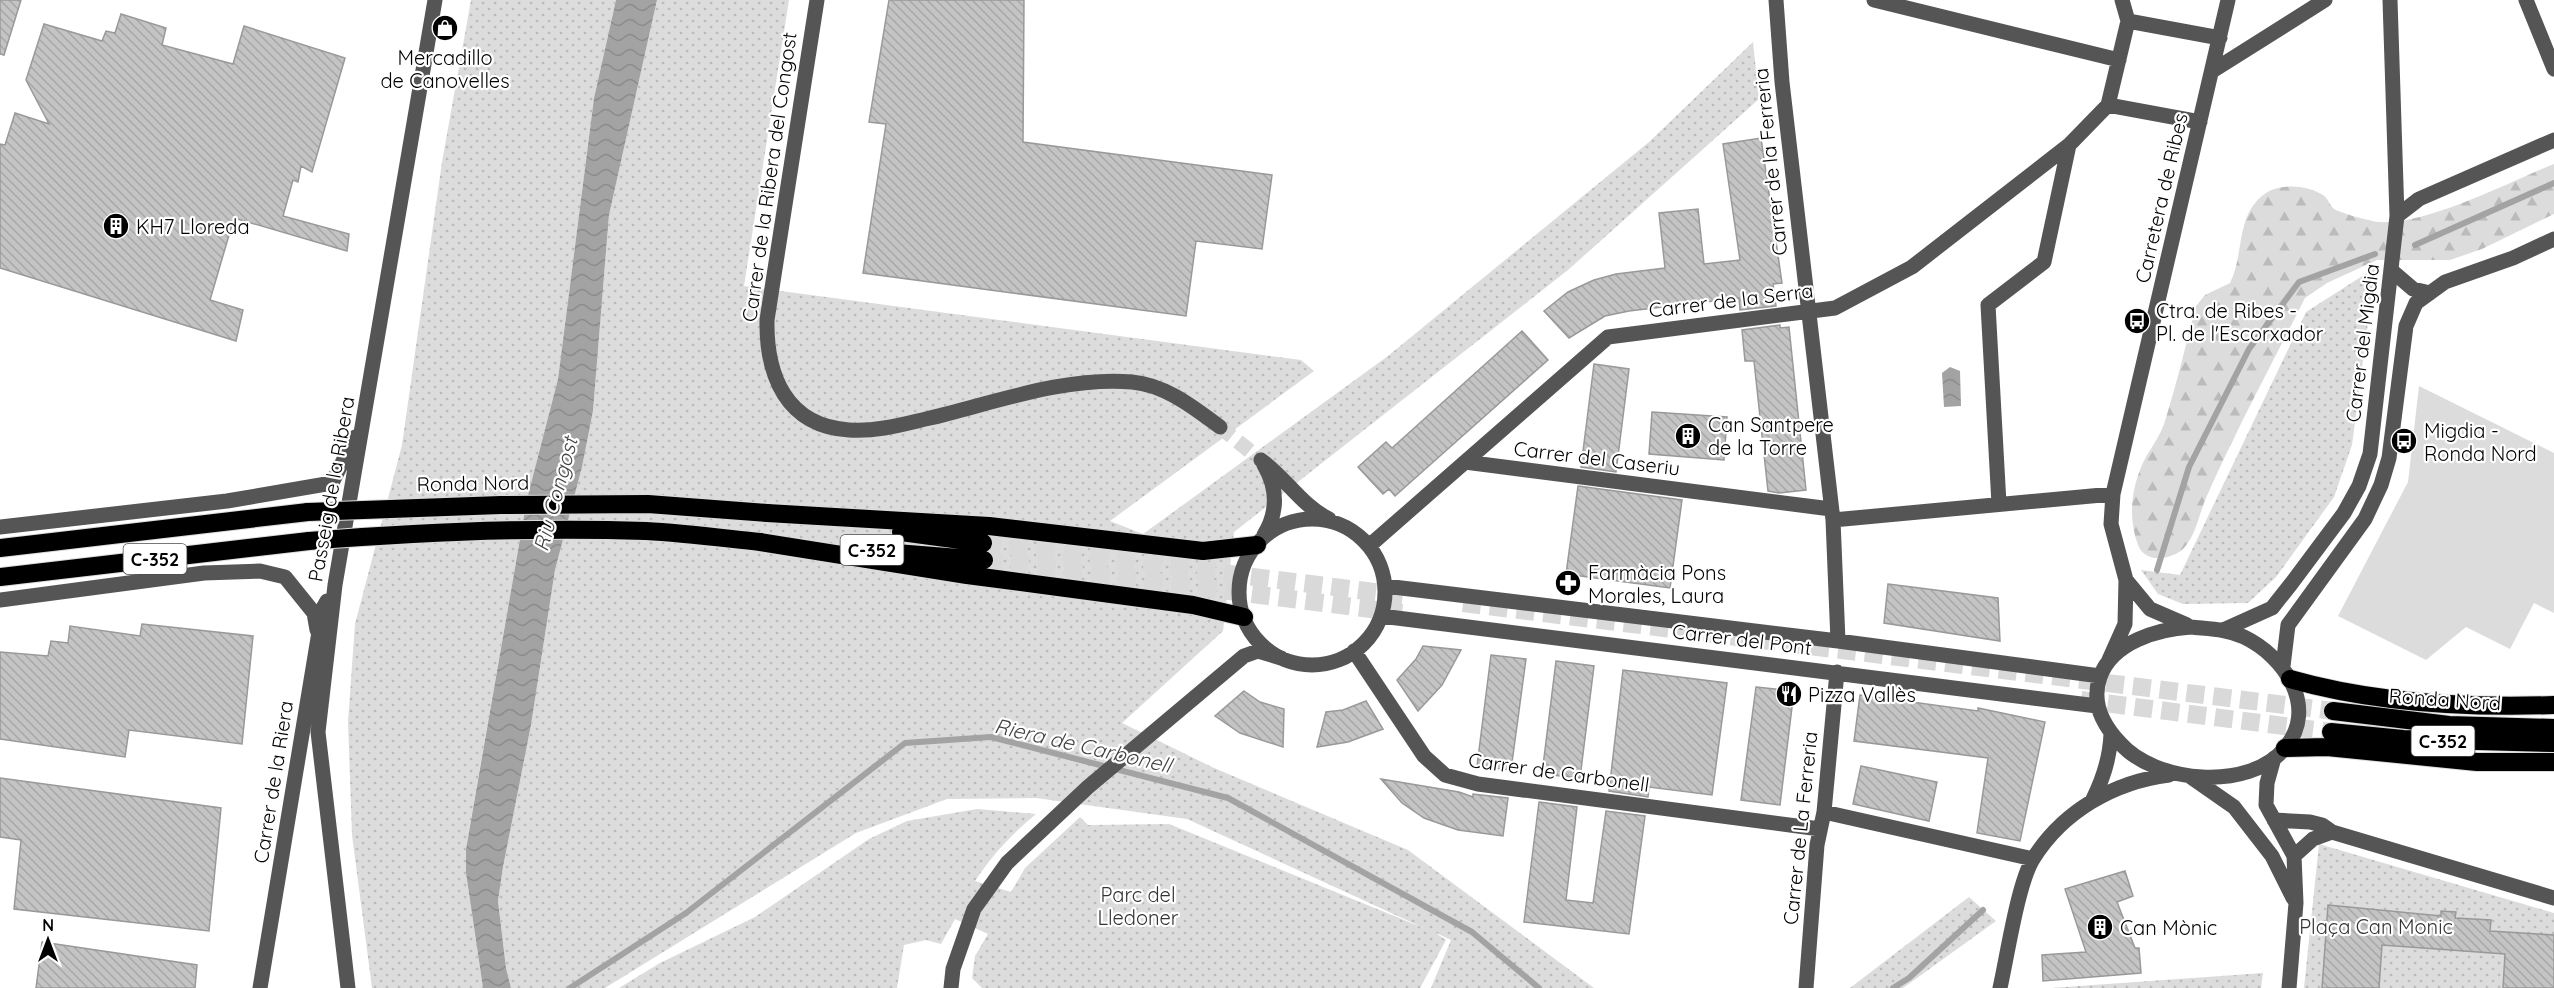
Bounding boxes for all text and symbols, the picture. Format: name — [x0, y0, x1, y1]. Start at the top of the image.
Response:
shop icon: Mercadillo de Canovelles — [430, 13, 460, 43]
street label: Carrer de la Ribera del Congost — [736, 30, 802, 323]
place label: Mercadillo de Canovelles — [380, 45, 510, 93]
street label: Carrer de la Ferreria — [1748, 67, 1792, 257]
street label: Carretera de Ribes — [2129, 111, 2193, 285]
building icon: KH7 Lloreda — [101, 211, 131, 241]
place label: KH7 Lloreda — [136, 214, 250, 239]
street label: Carrer del Migdia — [2340, 262, 2384, 424]
street label: Carrer de la Serra — [1647, 278, 1815, 322]
place label: Ctra. de Ribes - Pl. de l'Escorxador — [2156, 298, 2324, 346]
bus stop icon: Ctra. de Ribes - Pl. de l'Escorxador — [2122, 306, 2152, 336]
street label: Passeig de la Ribera — [302, 394, 360, 584]
place label: Can Santpere de la Torre — [1708, 412, 1834, 460]
place label: Migdia - Ronda Nord — [2424, 418, 2537, 466]
building icon: Can Santpere de la Torre — [1673, 421, 1703, 451]
bus stop icon: Migdia - Ronda Nord — [2389, 426, 2419, 456]
water label: Riu Congost — [527, 431, 583, 554]
street label: Carrer del Caseriu — [1512, 435, 1682, 481]
street label: Ronda Nord — [416, 470, 530, 496]
road number: C-352 — [840, 535, 904, 565]
road number: C-352 — [124, 544, 186, 574]
place label: Farmàcia Pons Morales, Laura — [1588, 560, 1726, 608]
pharmacy icon: Farmàcia Pons Morales, Laura — [1553, 568, 1583, 598]
street label: Carrer del Pont — [1671, 618, 1813, 660]
restaurant icon: Pizza Vallès — [1774, 679, 1804, 709]
place label: Pizza Vallès — [1808, 682, 1916, 707]
street label: Ronda Nord — [2388, 683, 2502, 715]
street label: Carrer de la Riera — [248, 699, 298, 865]
water label: Riera de Carbonell — [992, 712, 1176, 778]
road number: C-352 — [2412, 726, 2474, 756]
street label: Carrer de La Ferreria — [1777, 730, 1823, 926]
street label: Carrer de Carbonell — [1467, 747, 1651, 797]
park label: Parc del Lledoner — [1097, 882, 1179, 930]
north arrow — [18, 910, 78, 970]
building icon: Can Mònic — [2085, 912, 2115, 942]
park label: Plaça Can Monic — [2299, 914, 2453, 939]
text: N — [42, 915, 54, 935]
place label: Can Mònic — [2120, 915, 2217, 940]

